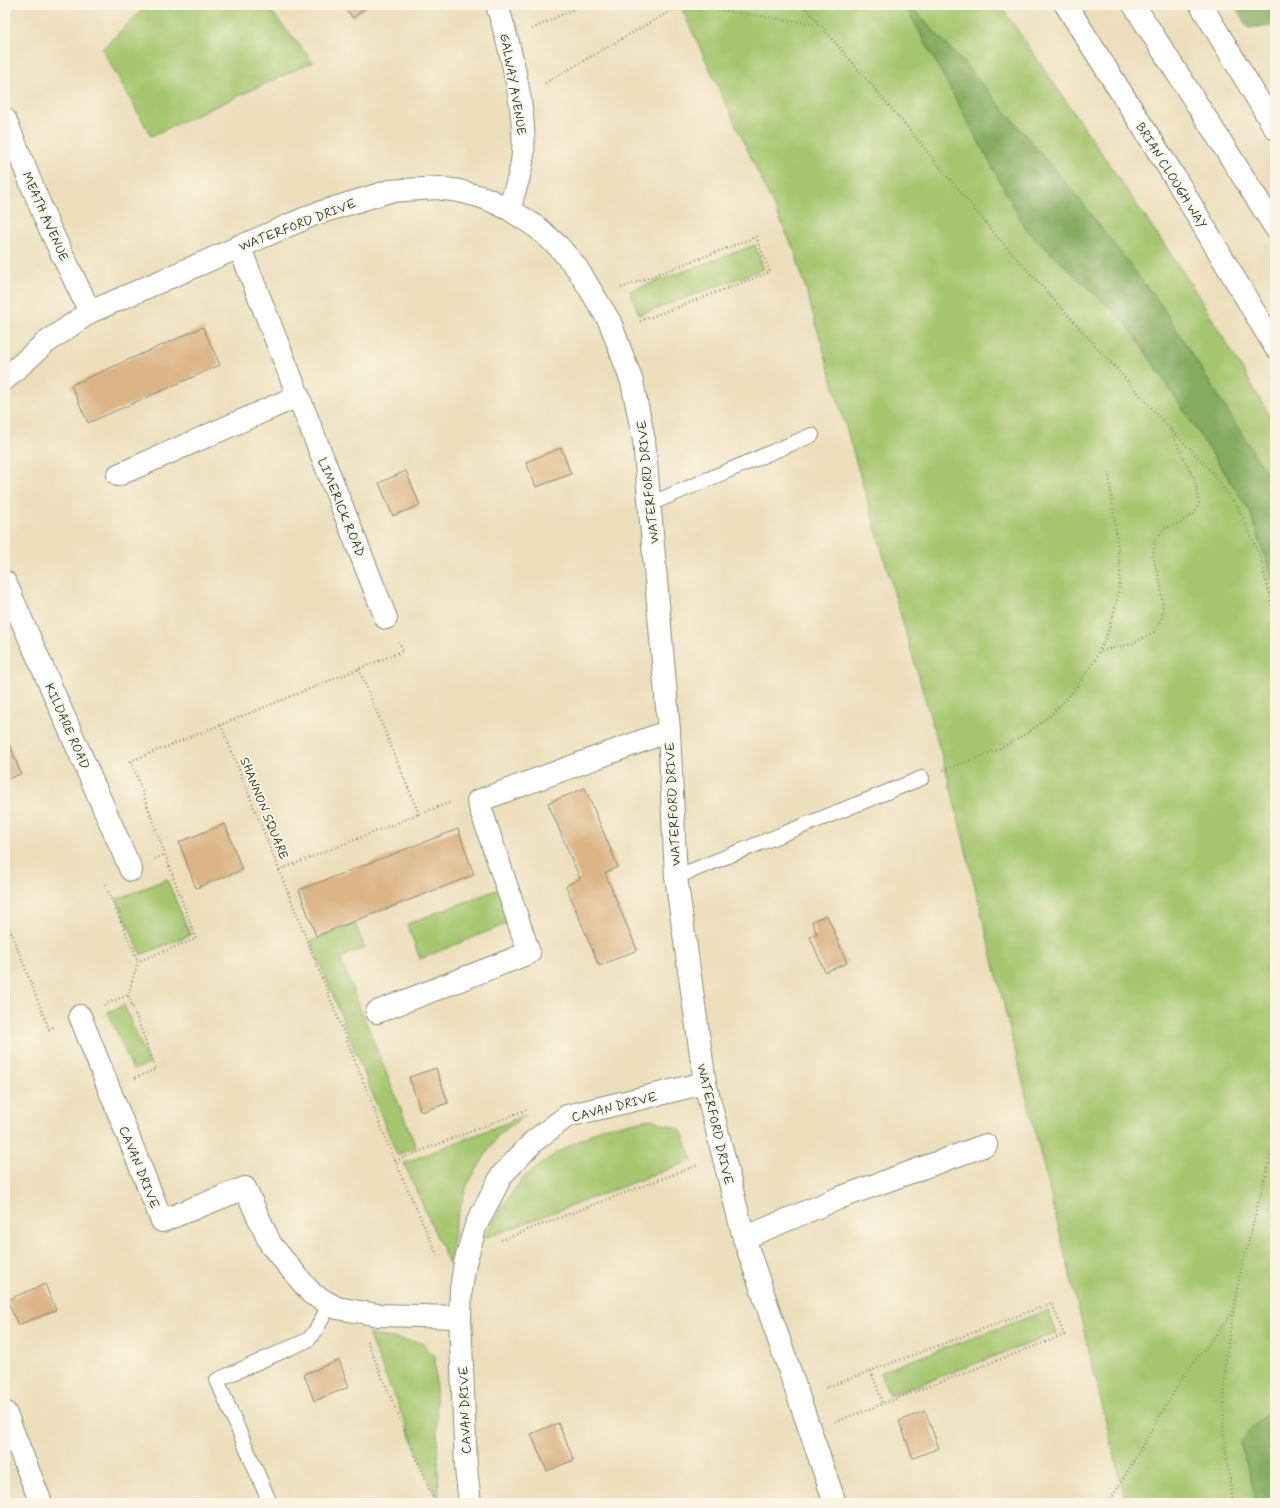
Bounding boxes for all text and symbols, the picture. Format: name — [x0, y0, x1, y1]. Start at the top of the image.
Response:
street label: GALWAY AVENUE — [495, 32, 530, 137]
street label: BRIAN CLOUGH WAY — [1131, 120, 1210, 232]
street label: MEATH AVENUE — [17, 169, 72, 264]
street label: WATERFORD DRIVE — [237, 195, 359, 256]
street label: WATERFORD DRIVE — [634, 419, 663, 544]
street label: LIMERICK ROAD — [313, 456, 368, 560]
street label: KILDARE ROAD — [40, 681, 93, 772]
street label: WATERFORD DRIVE — [662, 741, 685, 866]
street label: SHANNON SQUARE — [235, 755, 292, 863]
street label: WATERFORD DRIVE — [692, 1062, 737, 1187]
street label: CAVAN DRIVE — [570, 1089, 659, 1126]
street label: CAVAN DRIVE — [114, 1124, 163, 1211]
street label: CAVAN DRIVE — [455, 1366, 476, 1454]

